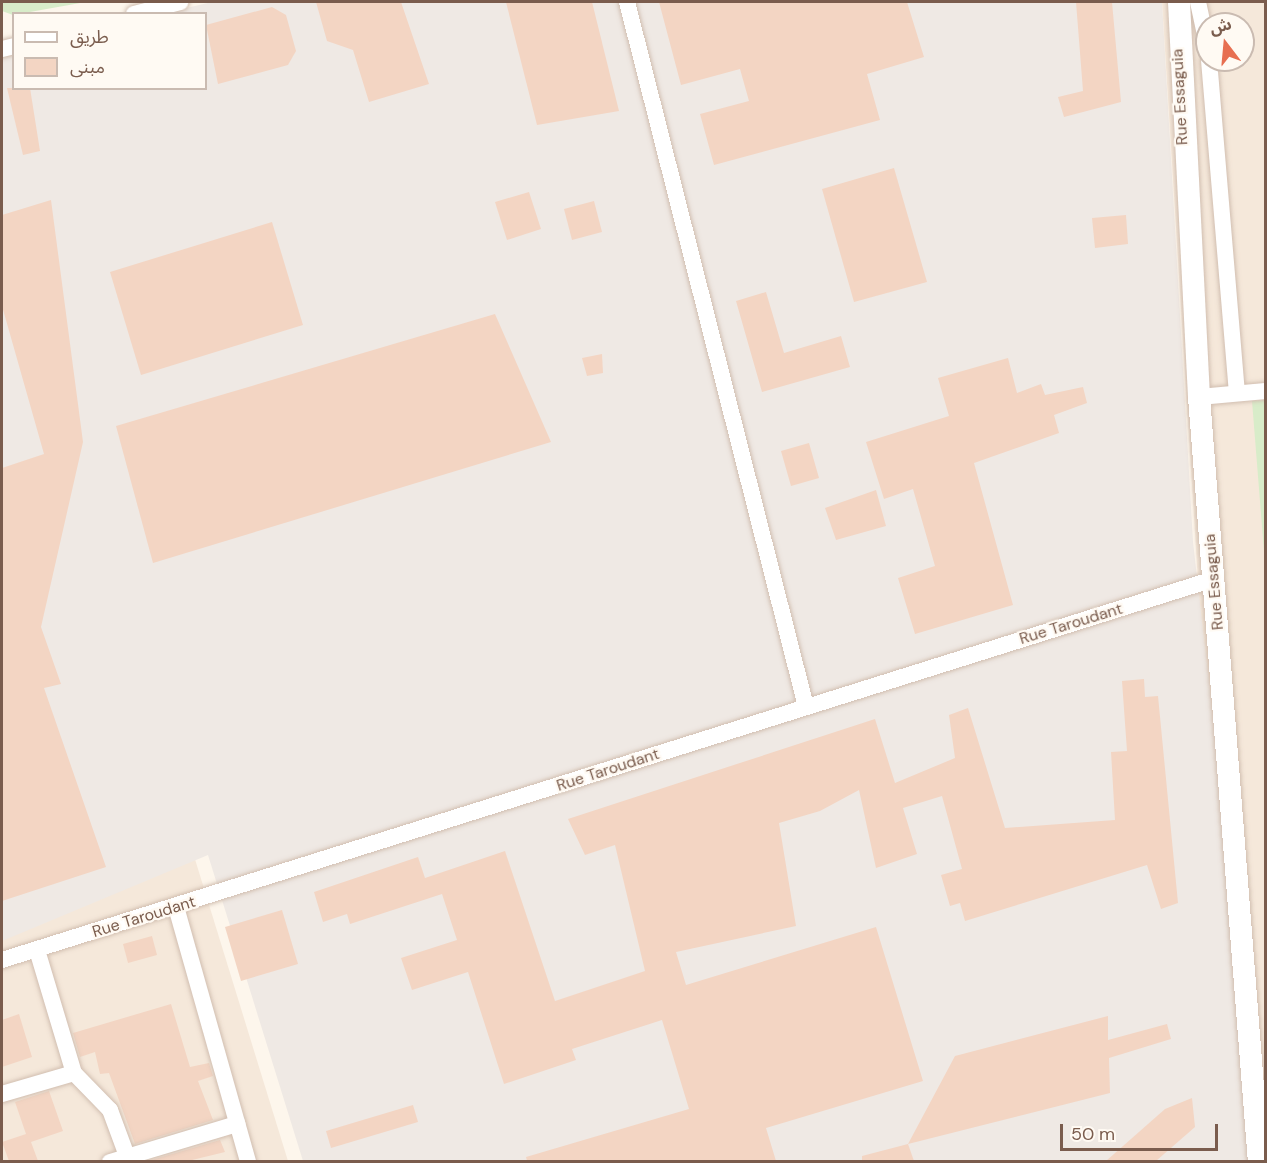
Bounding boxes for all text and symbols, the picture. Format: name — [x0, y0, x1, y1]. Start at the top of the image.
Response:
legend — [12, 12, 207, 90]
north arrow — [1195, 12, 1255, 72]
text: ش — [1207, 13, 1234, 39]
text: طريق — [70, 25, 109, 49]
street label: Rue Essaguia — [1168, 48, 1192, 146]
text: مبنى — [70, 55, 105, 79]
street label: Rue Essaguia — [1200, 533, 1228, 631]
street label: Rue Taroudant — [1017, 599, 1125, 649]
street label: Rue Taroudant — [554, 744, 662, 796]
street label: Rue Taroudant — [90, 892, 198, 942]
scale bar — [1063, 1112, 1220, 1150]
text: 50 m — [1071, 1122, 1115, 1146]

